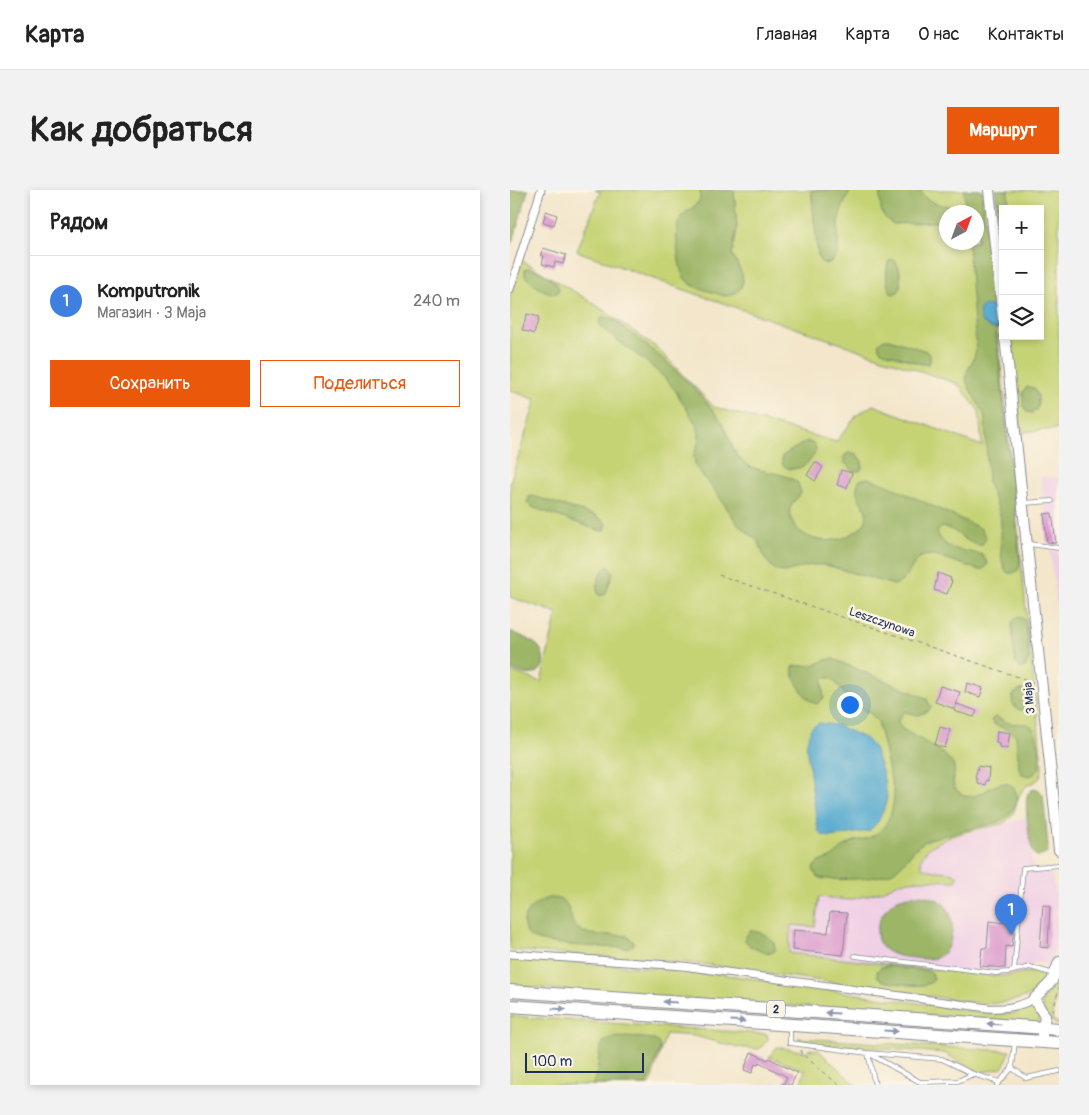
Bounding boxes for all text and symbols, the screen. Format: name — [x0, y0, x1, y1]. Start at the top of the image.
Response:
text: Карта — [25, 20, 84, 49]
text: Главная — [756, 23, 817, 46]
text: Карта — [845, 23, 890, 46]
text: О нас — [918, 23, 960, 46]
text: Контакты — [988, 23, 1064, 46]
button: Маршрут — [947, 107, 1059, 154]
text: Как добраться — [30, 108, 253, 152]
north arrow — [939, 205, 984, 250]
map controls — [999, 205, 1044, 340]
button: + — [999, 205, 1044, 250]
text: Рядом — [50, 209, 108, 236]
button: − — [999, 250, 1044, 295]
text: Komputronik — [97, 279, 200, 303]
text: 1 — [63, 291, 69, 311]
text: 240 m — [413, 291, 460, 311]
button: layers — [999, 295, 1044, 340]
text: Магазин · 3 Maja — [97, 303, 206, 323]
button: Сохранить — [50, 360, 250, 407]
button: Поделиться — [260, 360, 460, 407]
street label: Leszczynowa — [847, 604, 917, 641]
street label: 3 Maja — [1020, 681, 1039, 715]
your location — [837, 692, 863, 718]
pin: 1 — [995, 894, 1027, 935]
one-way arrow — [662, 997, 678, 1005]
road number: 2 — [767, 1001, 785, 1018]
one-way arrow — [551, 1006, 567, 1014]
one-way arrow — [824, 1009, 840, 1017]
one-way arrow — [731, 1017, 747, 1025]
one-way arrow — [986, 1020, 1002, 1028]
one-way arrow — [883, 1028, 899, 1036]
scale bar — [525, 1050, 644, 1073]
text: 100 m — [532, 1053, 572, 1070]

